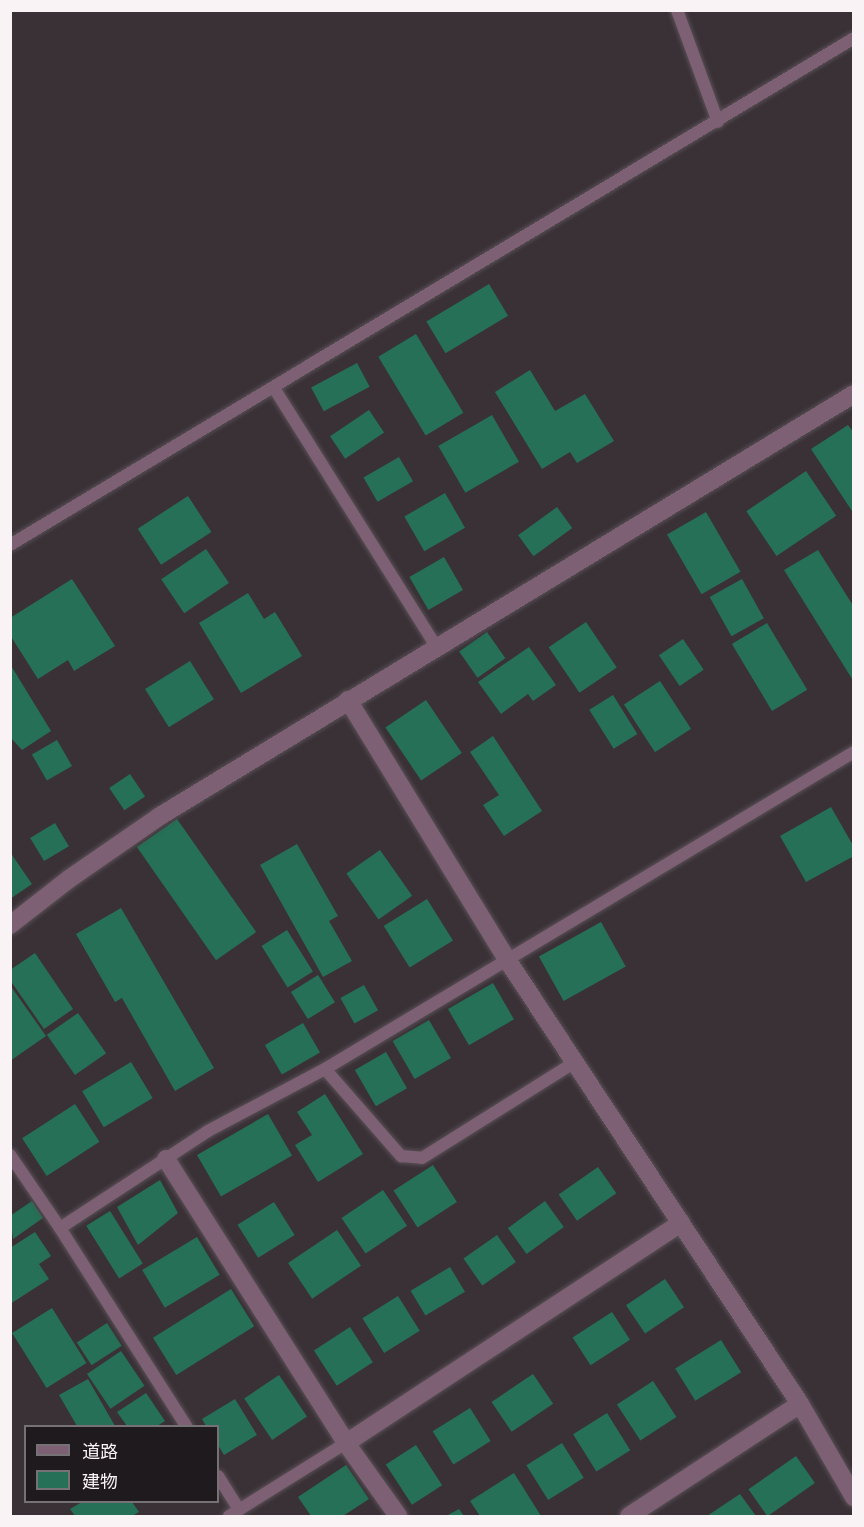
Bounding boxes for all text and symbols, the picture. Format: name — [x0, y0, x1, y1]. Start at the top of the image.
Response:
legend — [24, 1425, 219, 1503]
text: 道路 — [82, 1442, 118, 1462]
text: 建物 — [82, 1472, 118, 1492]

